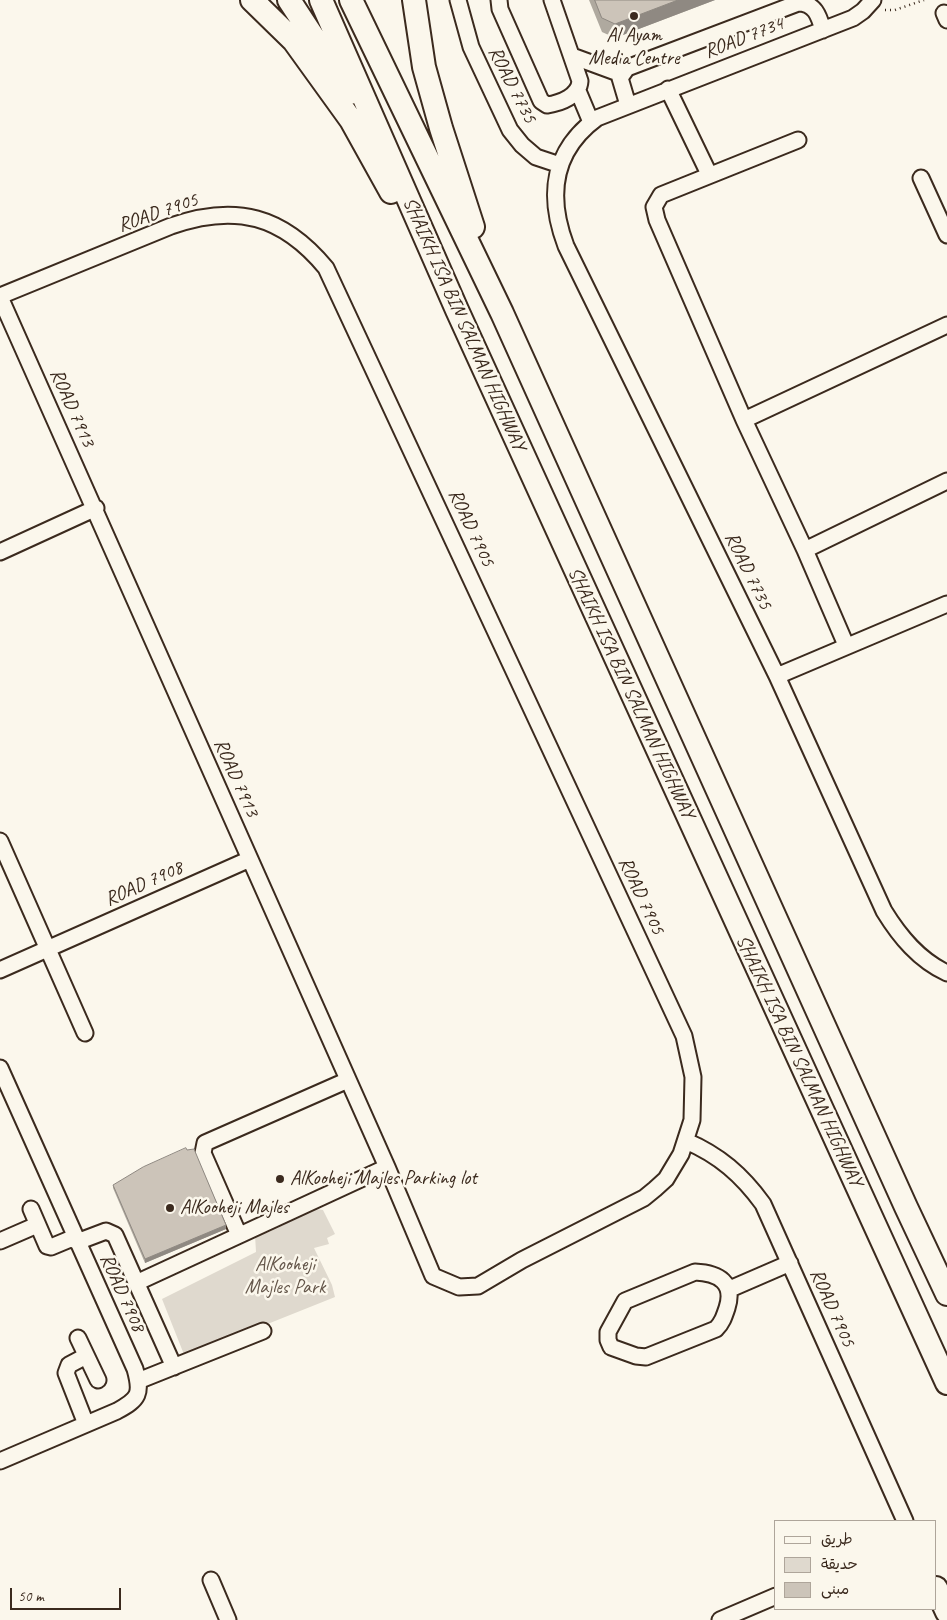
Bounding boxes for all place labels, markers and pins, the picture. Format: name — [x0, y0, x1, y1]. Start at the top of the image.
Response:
marker: Al Ayam Media Centre — [628, 10, 640, 22]
place label: Al Ayam Media Centre — [589, 24, 679, 71]
place label: AlKooheji Majles Parking lot — [290, 1167, 477, 1191]
marker: AlKooheji Majles Parking lot — [274, 1173, 286, 1185]
place label: AlKooheji Majles — [180, 1196, 289, 1220]
marker: AlKooheji Majles — [164, 1202, 176, 1214]

